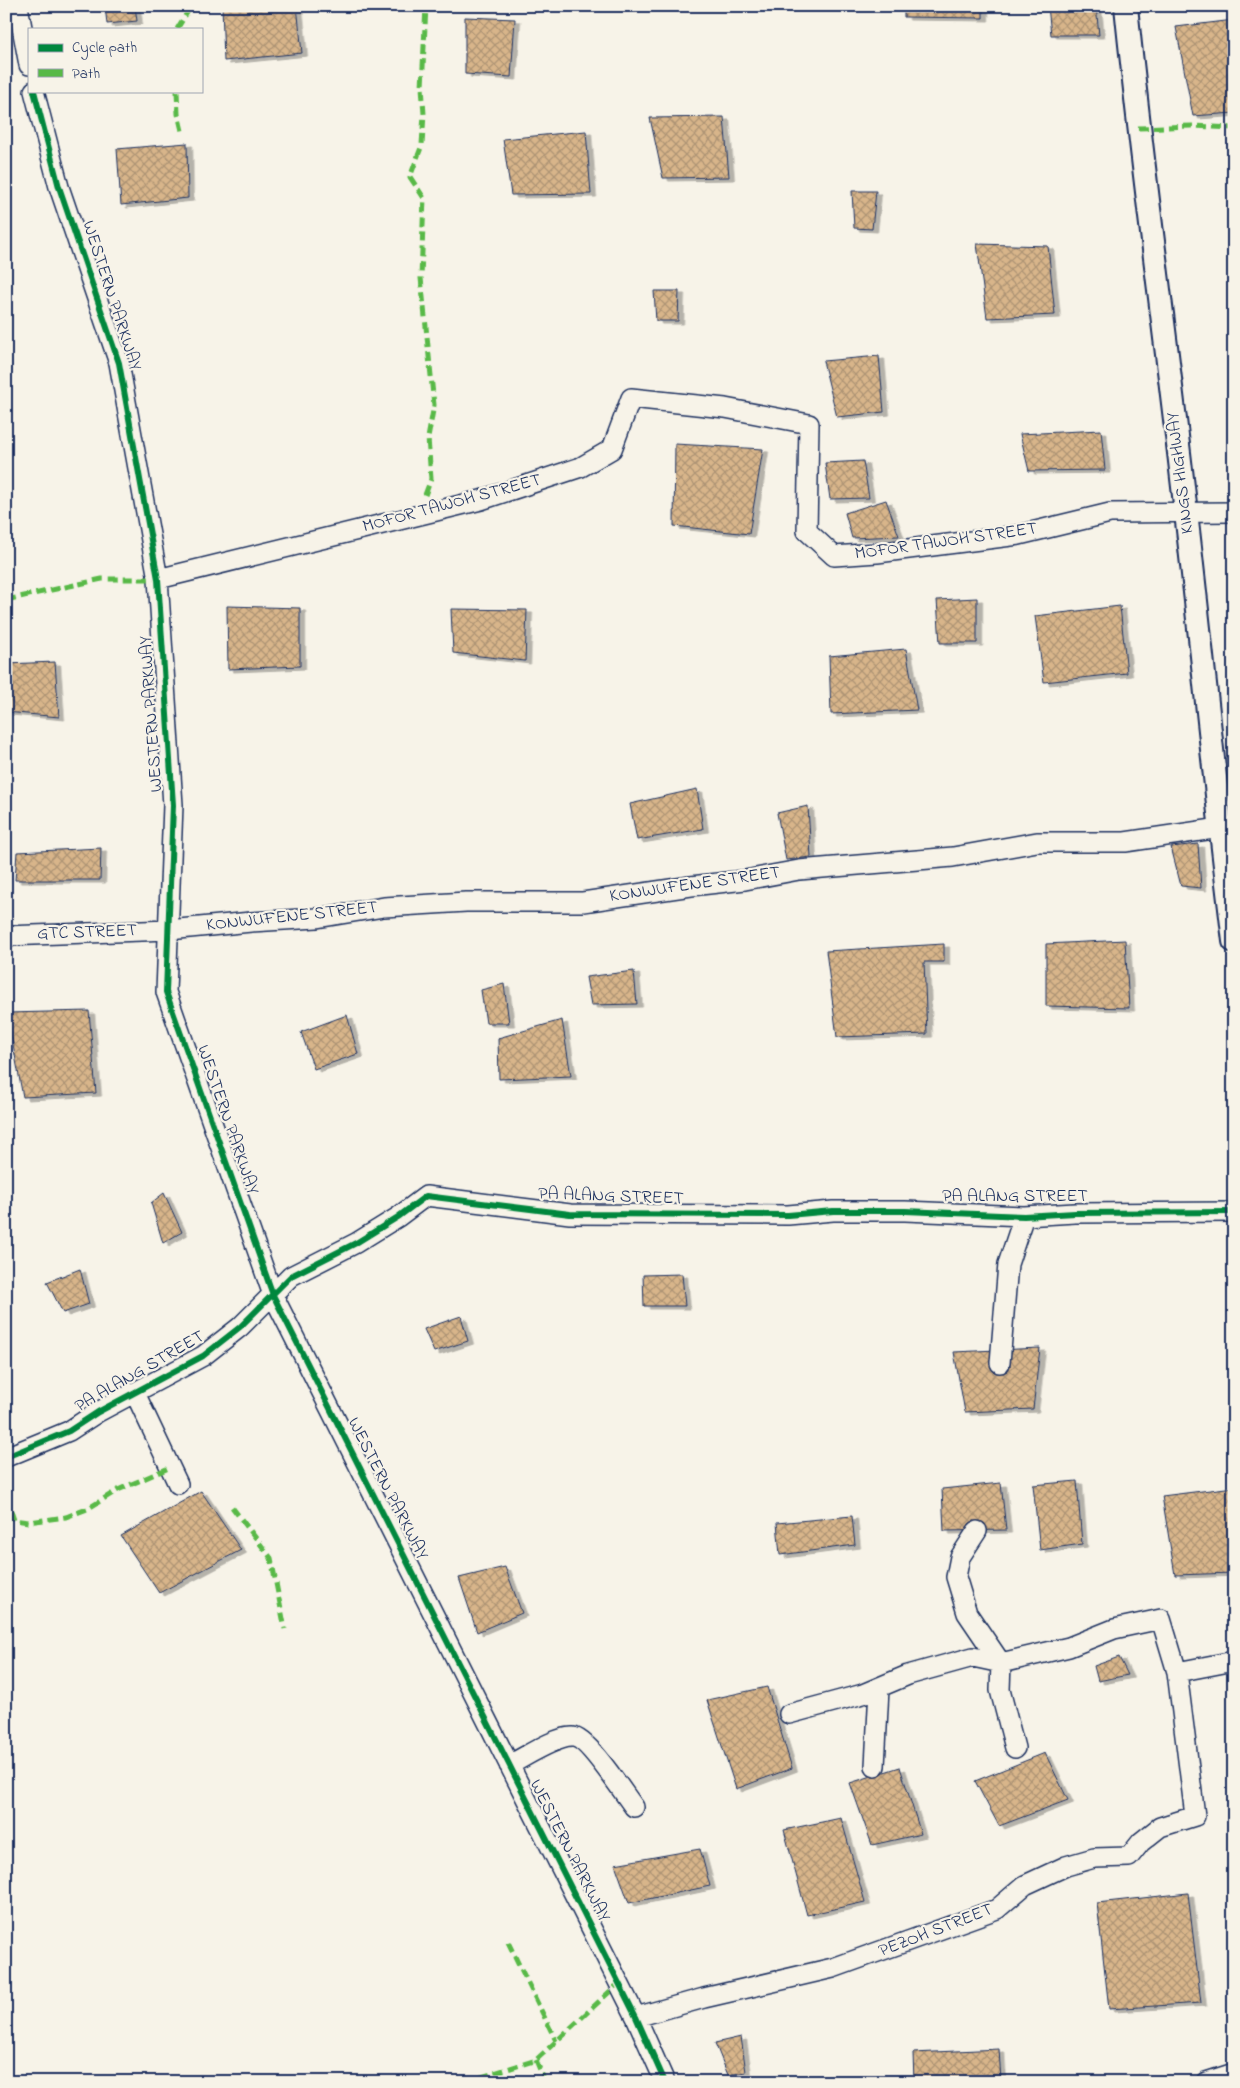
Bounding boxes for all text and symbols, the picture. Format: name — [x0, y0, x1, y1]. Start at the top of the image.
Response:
legend — [28, 28, 202, 92]
text: Cycle path — [72, 37, 137, 60]
text: Path — [72, 63, 100, 85]
street label: WESTERN PARKWAY — [74, 217, 148, 375]
street label: KINGS HIGHWAY — [1161, 410, 1201, 535]
street label: MOFOR TAWOH STREET — [360, 468, 544, 540]
street label: MOFOR TAWOH STREET — [853, 516, 1039, 568]
street label: WESTERN PARKWAY — [134, 634, 170, 793]
street label: KONWUFENE STREET — [608, 860, 782, 910]
street label: KONWUFENE STREET — [205, 895, 379, 939]
street label: GTC STREET — [37, 918, 137, 948]
street label: WESTERN PARKWAY — [189, 1042, 265, 1199]
street label: PA ALANG STREET — [538, 1181, 684, 1213]
street label: PA ALANG STREET — [942, 1184, 1088, 1210]
street label: PA ALANG STREET — [70, 1324, 210, 1420]
street label: WESTERN PARKWAY — [340, 1413, 434, 1565]
street label: WESTERN PARKWAY — [522, 1775, 616, 1927]
street label: PEZOH STREET — [875, 1897, 997, 1965]

